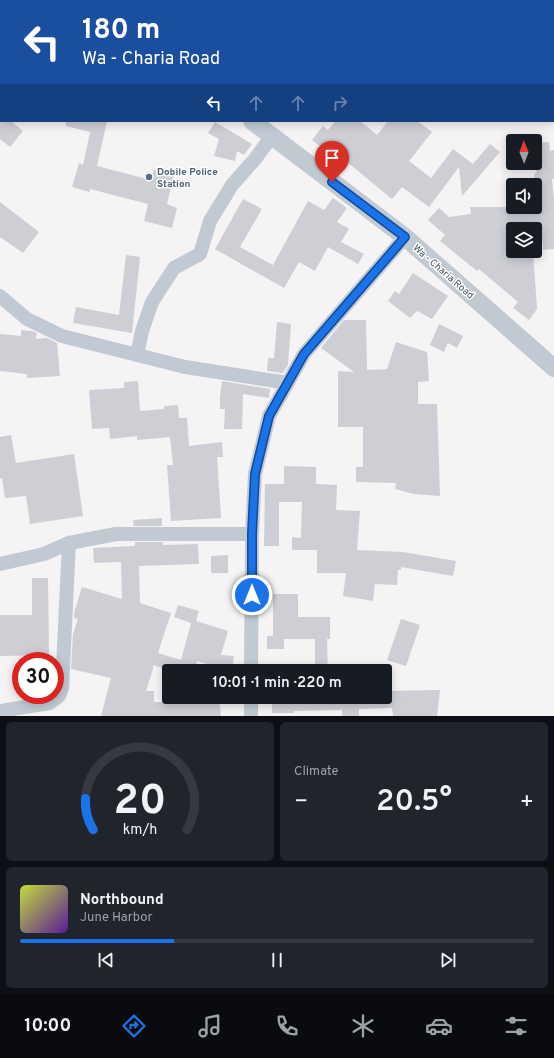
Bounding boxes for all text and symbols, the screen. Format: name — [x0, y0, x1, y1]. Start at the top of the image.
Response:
text: 180 m — [82, 13, 160, 49]
icon: left — [16, 16, 68, 68]
text: Wa - Charia Road — [82, 48, 220, 71]
icon: left — [203, 92, 225, 114]
icon: ahead — [245, 92, 267, 114]
icon: ahead — [287, 92, 309, 114]
icon: right — [329, 92, 351, 114]
north arrow — [506, 134, 542, 170]
map controls — [506, 134, 542, 258]
pin — [315, 141, 349, 182]
icon: arrive — [321, 147, 343, 169]
place label: Dobile Police Station — [157, 166, 218, 191]
marker: Dobile Police Station — [144, 172, 154, 182]
button: sound — [506, 178, 542, 214]
button: layers — [506, 222, 542, 258]
street label: Wa - Charia Road — [410, 242, 476, 302]
position arrow — [231, 574, 273, 616]
speed limit sign: 30 — [12, 652, 64, 704]
text: 10:01 · 1 min · 220 m — [212, 674, 342, 693]
text: Climate — [294, 764, 339, 780]
text: 20 — [114, 775, 166, 828]
text: 20.5° — [376, 784, 452, 821]
text: − — [294, 789, 308, 816]
text: + — [520, 789, 534, 816]
text: km/h — [123, 820, 157, 838]
text: Northbound — [80, 891, 164, 910]
text: June Harbor — [80, 910, 153, 926]
icon: previous — [95, 949, 117, 971]
icon: pause — [266, 949, 288, 971]
icon: next — [437, 949, 459, 971]
icon: directions — [120, 1012, 148, 1040]
icon: music — [196, 1012, 224, 1040]
icon: phone — [273, 1012, 301, 1040]
icon: climate — [349, 1012, 377, 1040]
icon: car — [425, 1012, 453, 1040]
icon: filters — [502, 1012, 530, 1040]
text: 10:00 — [24, 1015, 71, 1038]

